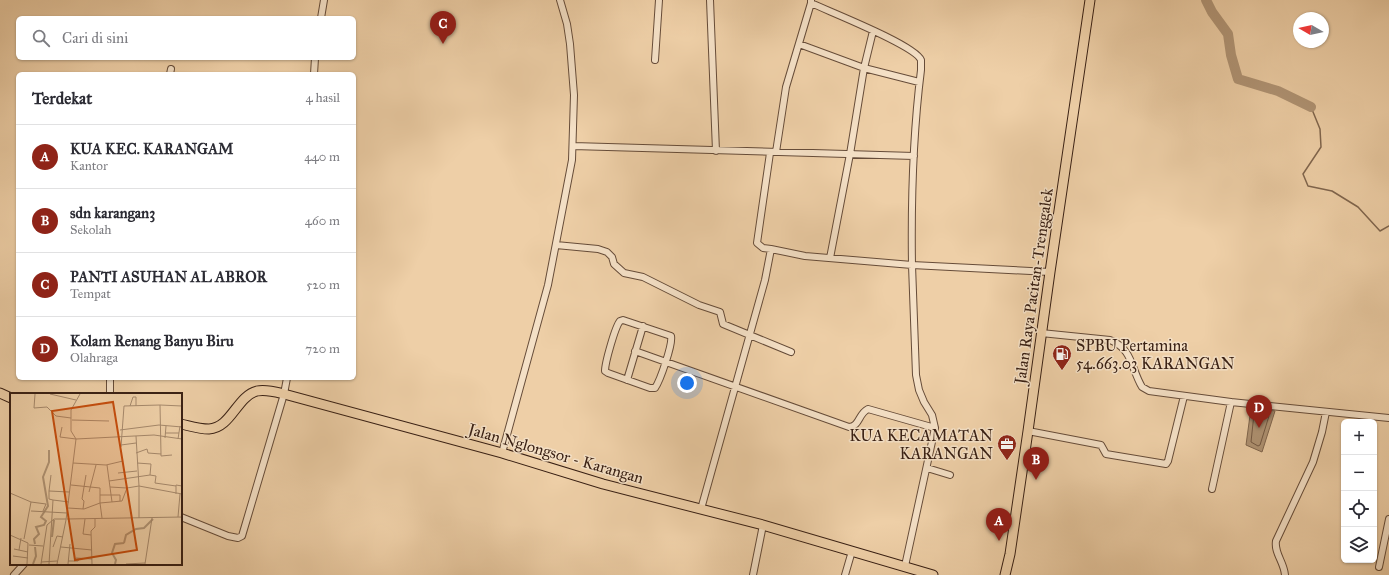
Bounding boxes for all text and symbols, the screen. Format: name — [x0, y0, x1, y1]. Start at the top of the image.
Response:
pin: C — [430, 11, 456, 44]
north arrow — [1293, 12, 1329, 48]
search box — [16, 16, 356, 60]
icon: search — [30, 27, 52, 49]
text: Cari di sini — [62, 29, 128, 47]
text: Terdekat — [32, 88, 92, 109]
text: 4 hasil — [305, 90, 340, 106]
text: KUA KEC. KARANGAM — [70, 140, 233, 158]
text: A — [41, 149, 49, 165]
text: 440 m — [304, 149, 340, 165]
text: Kantor — [70, 158, 108, 174]
street label: Jalan Raya Pacitan-Trenggalek — [1010, 186, 1058, 387]
text: sdn karangan3 — [70, 204, 155, 222]
text: B — [41, 213, 49, 229]
text: 460 m — [305, 213, 340, 229]
text: Sekolah — [70, 222, 112, 238]
text: PANTI ASUHAN AL ABROR — [70, 268, 267, 286]
text: C — [41, 277, 49, 293]
text: 520 m — [306, 277, 340, 293]
text: Tempat — [70, 286, 111, 302]
text: Kolam Renang Banyu Biru — [70, 332, 234, 350]
place label: SPBU Pertamina 54.663.03 KARANGAN — [1076, 336, 1235, 373]
text: D — [40, 341, 50, 357]
text: 720 m — [305, 341, 340, 357]
fuel station icon: SPBU Pertamina 54.663.03 KARANGAN — [1051, 343, 1073, 371]
text: Olahraga — [70, 350, 118, 366]
your location — [677, 373, 697, 393]
inset map — [10, 393, 182, 565]
pin: D — [1246, 395, 1272, 428]
street label: Jalan Nglongsor - Karangan — [464, 419, 646, 489]
map controls — [1341, 419, 1377, 563]
button: + — [1341, 419, 1377, 455]
place label: KUA KECAMATAN KARANGAN — [849, 426, 993, 463]
office icon: KUA KECAMATAN KARANGAN — [996, 433, 1018, 461]
pin: B — [1023, 447, 1049, 480]
button: − — [1341, 455, 1377, 491]
button: locate — [1341, 491, 1377, 527]
pin: A — [986, 508, 1012, 541]
button: layers — [1341, 527, 1377, 563]

